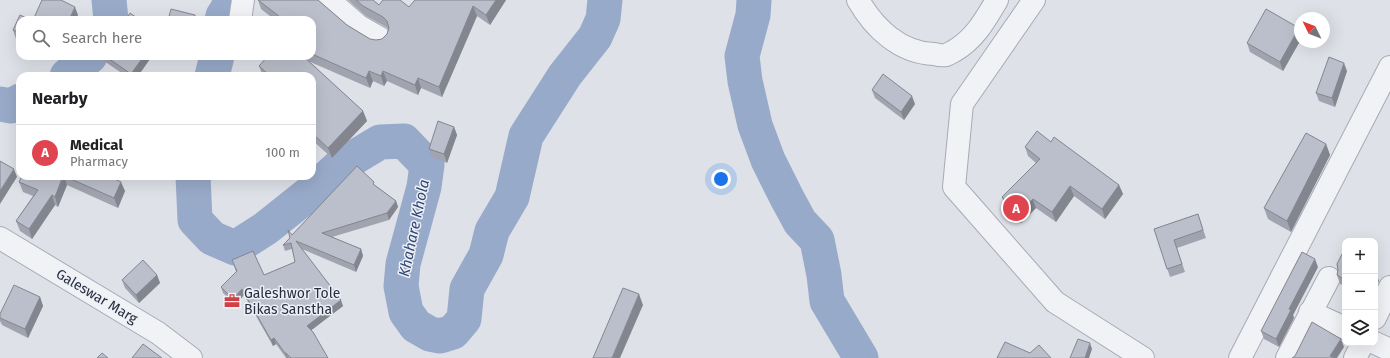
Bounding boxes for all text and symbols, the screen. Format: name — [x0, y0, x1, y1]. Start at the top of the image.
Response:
north arrow — [1294, 12, 1330, 48]
search box — [16, 16, 316, 60]
icon: search — [30, 27, 52, 49]
text: Search here — [62, 29, 142, 47]
text: Nearby — [32, 88, 87, 109]
text: Medical — [70, 136, 123, 154]
text: A — [41, 145, 49, 160]
text: 100 m — [265, 145, 300, 160]
text: Pharmacy — [70, 154, 128, 169]
your location — [711, 169, 731, 189]
water label: Khahare Khola — [395, 178, 433, 278]
pin: A — [1003, 193, 1029, 223]
map controls — [1342, 238, 1378, 346]
button: + — [1342, 238, 1378, 274]
street label: Galeswar Marg — [53, 265, 141, 328]
button: − — [1342, 274, 1378, 310]
place label: Galeshwor Tole Bikas Sanstha — [244, 285, 340, 318]
office icon: Galeshwor Tole Bikas Sanstha — [223, 292, 241, 310]
button: layers — [1342, 310, 1378, 346]

